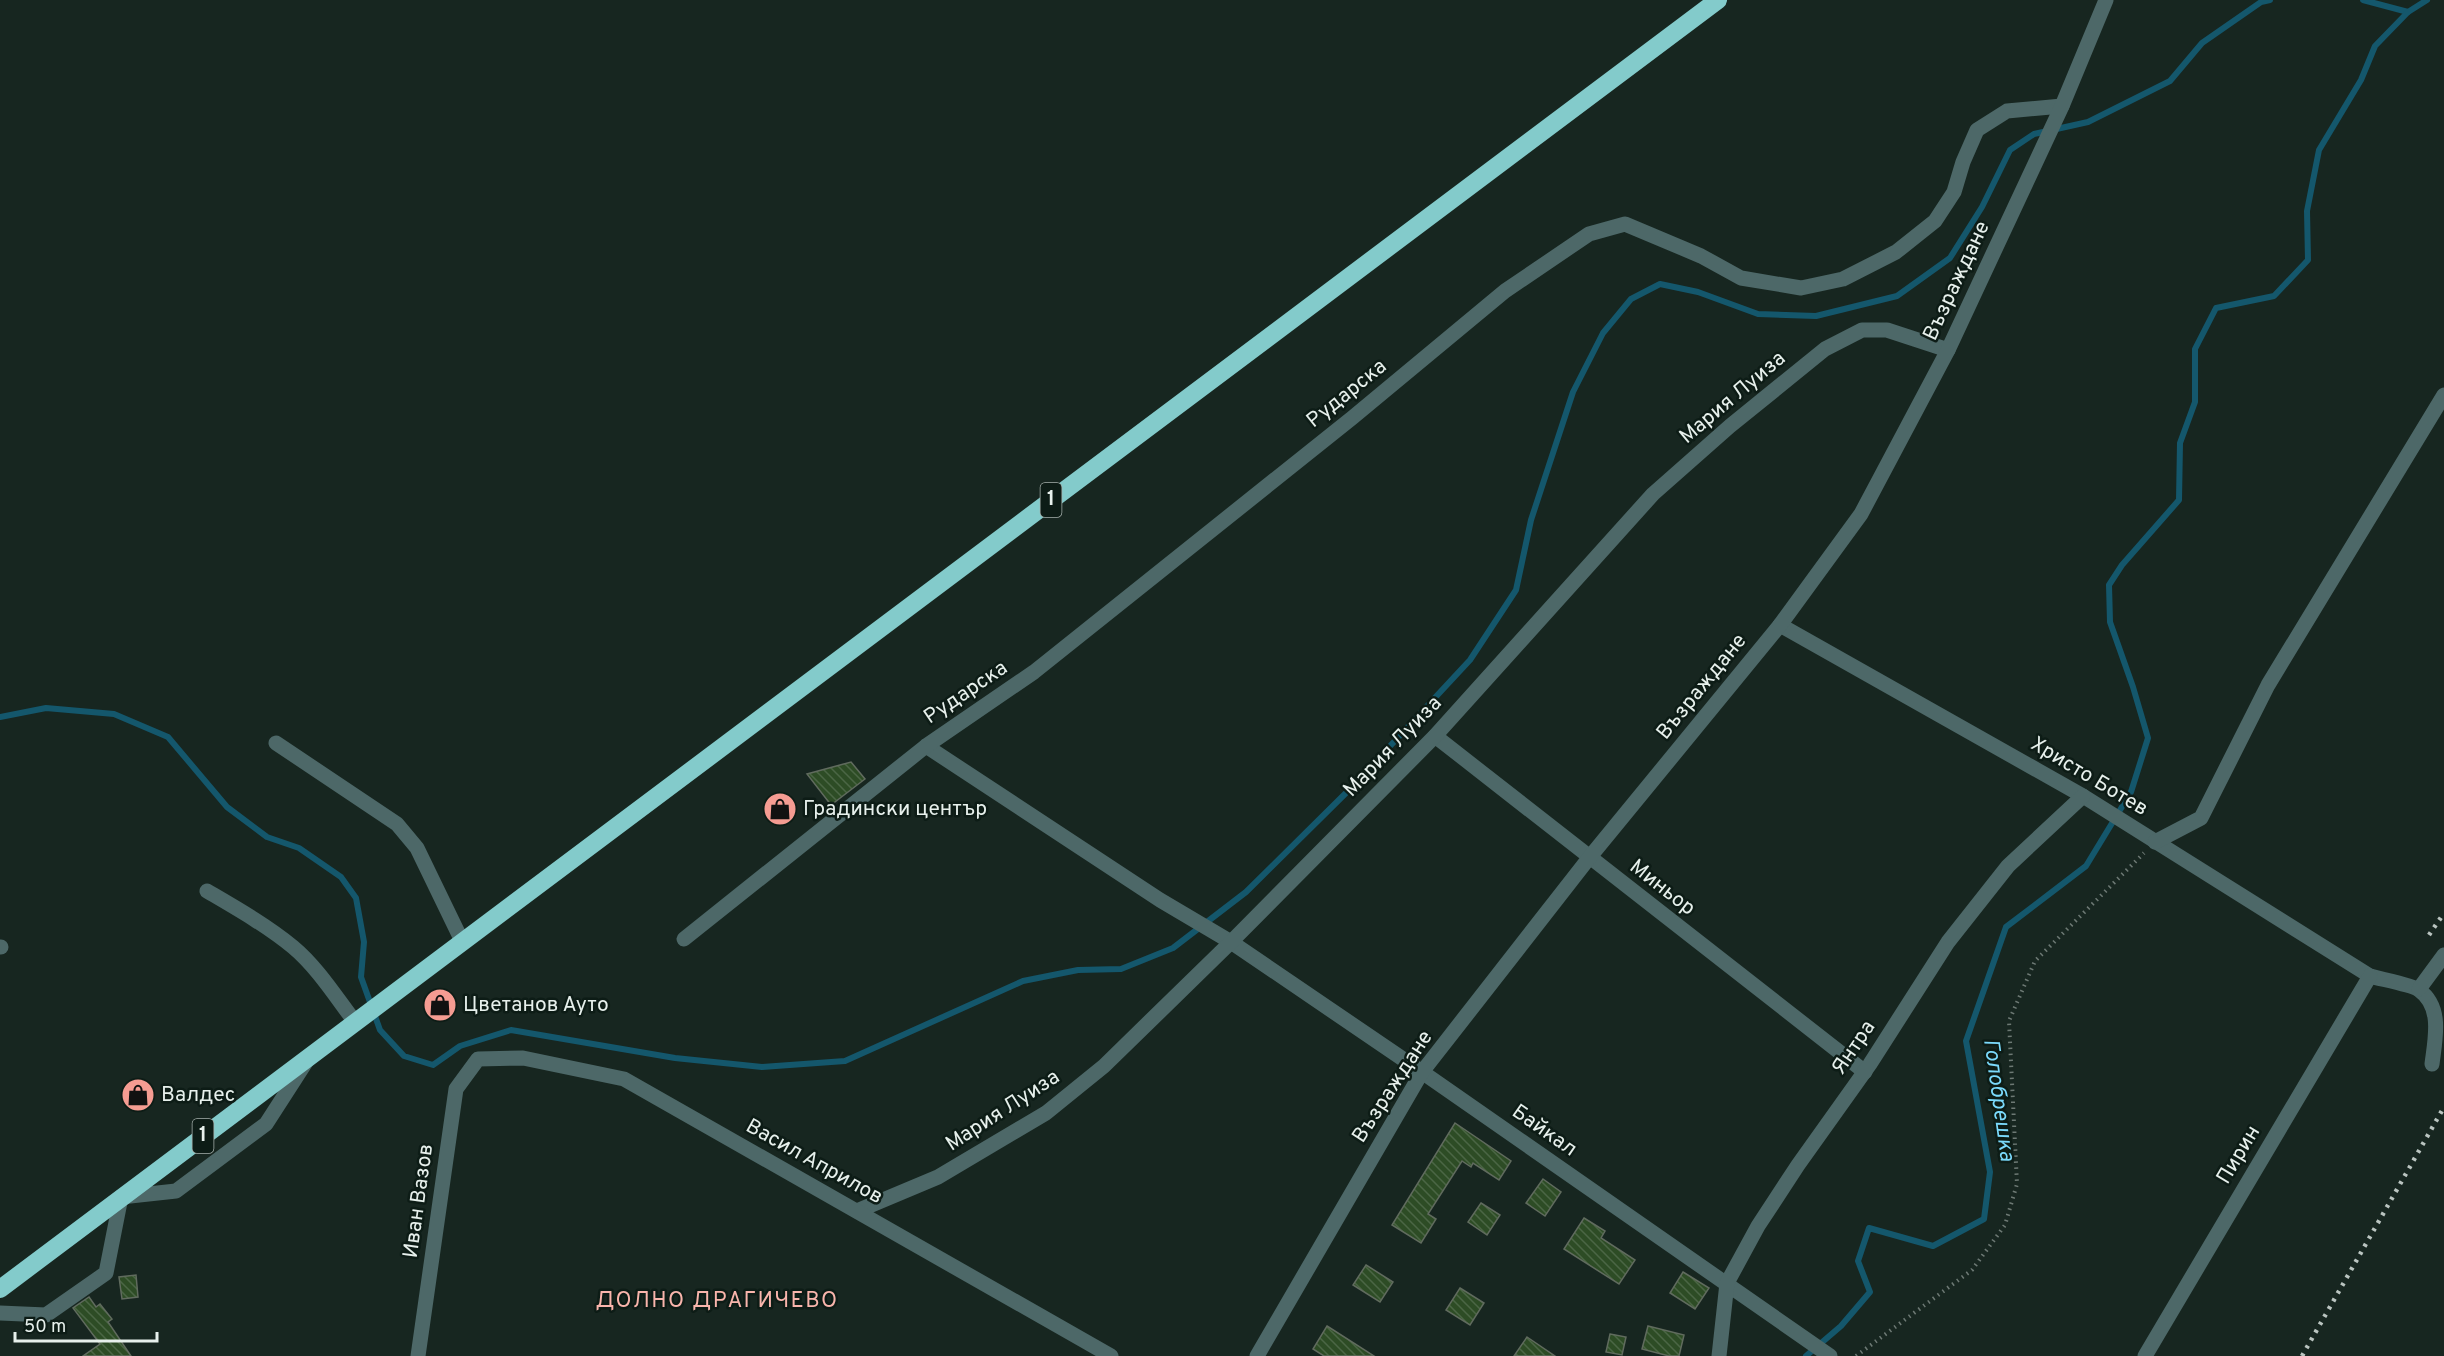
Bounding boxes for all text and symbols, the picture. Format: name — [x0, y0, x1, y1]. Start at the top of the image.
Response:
street label: Възраждане — [1918, 217, 1996, 345]
street label: Мария Луиза — [1674, 346, 1792, 450]
street label: Рударска — [1301, 353, 1393, 435]
road number: 1 — [1040, 483, 1062, 517]
street label: Възраждане — [1651, 628, 1753, 746]
street label: Рударска — [919, 655, 1013, 731]
street label: Мария Луиза — [1338, 691, 1448, 803]
street label: Христо Ботев — [2025, 731, 2153, 823]
shop icon: Градински център — [762, 791, 798, 827]
place label: Градински център — [803, 796, 987, 823]
street label: Миньор — [1624, 854, 1700, 922]
shop icon: Цветанов Ауто — [422, 987, 458, 1023]
place label: Цветанов Ауто — [463, 992, 609, 1019]
street label: Янтра — [1826, 1015, 1882, 1081]
street label: Възраждане — [1347, 1026, 1439, 1148]
water label: Голобрешка — [1976, 1037, 2020, 1164]
street label: Мария Луиза — [941, 1064, 1065, 1158]
shop icon: Валдес — [120, 1077, 156, 1113]
place label: Валдес — [161, 1082, 235, 1109]
street label: Байкал — [1506, 1099, 1582, 1163]
street label: Васил Априлов — [741, 1113, 887, 1211]
road number: 1 — [192, 1119, 214, 1153]
street label: Пирин — [2211, 1121, 2267, 1189]
street label: Иван Вазов — [398, 1142, 440, 1260]
district label: ДОЛНО ДРАГИЧЕВО — [595, 1288, 839, 1315]
scale bar — [15, 1305, 158, 1343]
text: 50 m — [24, 1316, 66, 1339]

